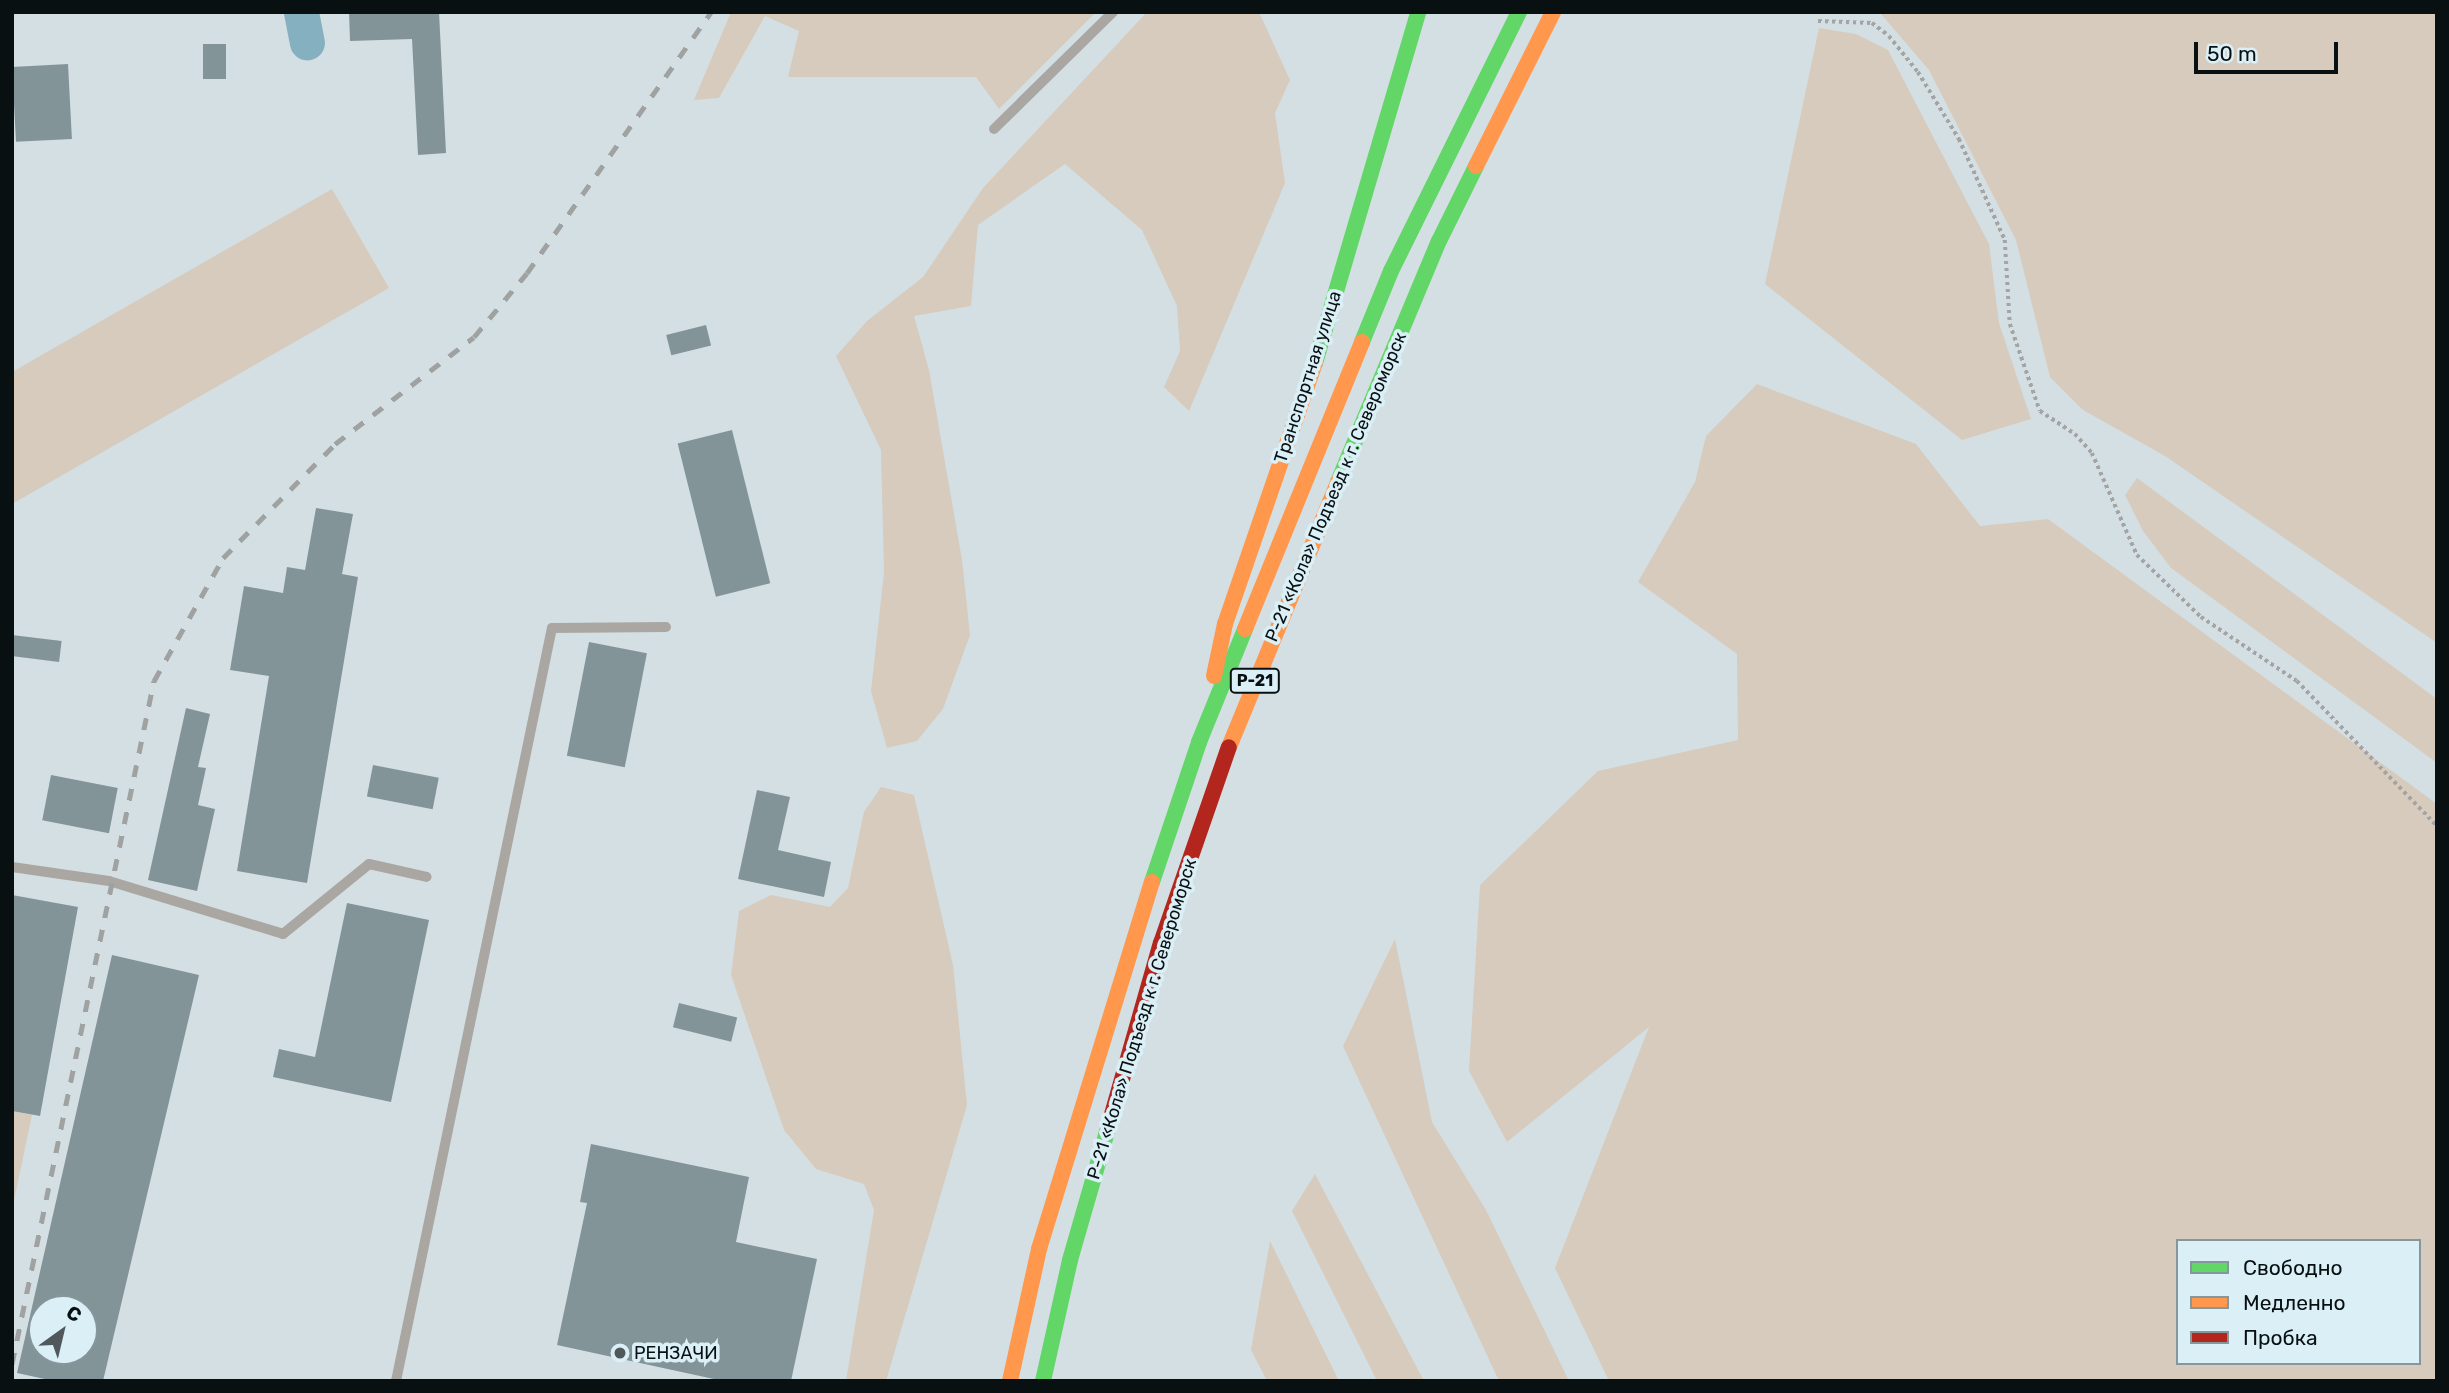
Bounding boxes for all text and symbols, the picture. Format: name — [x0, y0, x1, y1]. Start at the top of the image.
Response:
scale bar — [2197, 28, 2340, 72]
text: 50 m — [2207, 41, 2257, 66]
street label: Транспортная улица — [1270, 288, 1346, 466]
street label: Р-21 «Кола» Подъезд к г. Североморск — [1261, 329, 1411, 645]
road number: Р-21 — [1229, 668, 1281, 694]
street label: Р-21 «Кола» Подъезд к г. Североморск — [1083, 856, 1201, 1182]
legend — [2176, 1239, 2421, 1365]
text: Свободно — [2243, 1255, 2343, 1280]
text: Медленно — [2243, 1290, 2346, 1315]
north arrow — [28, 1295, 98, 1365]
text: С — [62, 1301, 86, 1327]
text: Пробка — [2243, 1325, 2318, 1350]
place label: РЕНЗАЧИ — [634, 1342, 718, 1364]
marker: РЕНЗАЧИ — [612, 1345, 628, 1361]

